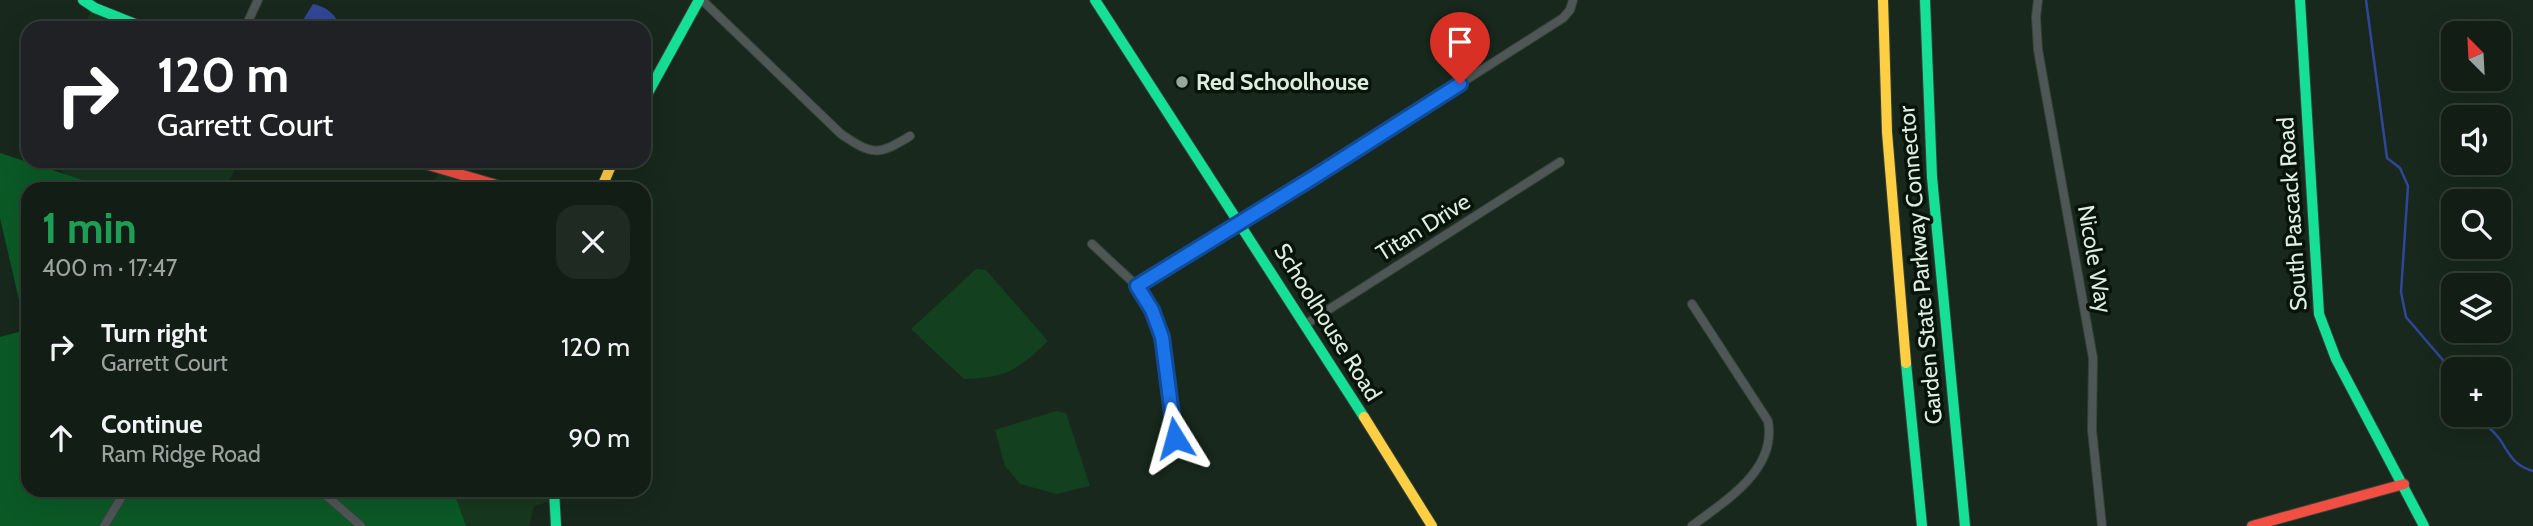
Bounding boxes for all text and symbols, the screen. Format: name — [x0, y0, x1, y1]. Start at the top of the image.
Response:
pin — [1430, 12.0, 1490, 84]
north arrow — [2441, 21, 2511, 91]
map controls — [2441, 21, 2511, 427]
icon: arrive — [1441, 23, 1479, 61]
text: 120 m — [157, 45, 289, 104]
icon: right — [42, 49, 133, 140]
place label: Red Schoolhouse — [1196, 68, 1369, 96]
marker: Red Schoolhouse — [1174, 74, 1190, 90]
street label: Garden State Parkway Connector — [1892, 104, 1948, 425]
text: Garrett Court — [157, 105, 333, 144]
button: sound — [2441, 105, 2511, 175]
street label: South Pascack Road — [2271, 116, 2313, 312]
street label: Titan Drive — [1371, 187, 1475, 267]
button: search — [2441, 189, 2511, 259]
text: 1 min — [42, 202, 137, 254]
street label: Nicole Way — [2072, 203, 2118, 316]
button: close — [556, 205, 630, 279]
street label: Schoolhouse Road — [1268, 238, 1388, 406]
text: 400 m · 17:47 — [42, 254, 177, 282]
button: layers — [2441, 273, 2511, 343]
text: Turn right — [101, 317, 207, 349]
icon: right — [42, 328, 80, 366]
text: 120 m — [561, 331, 630, 363]
text: Garrett Court — [101, 349, 228, 377]
button: + — [2441, 357, 2511, 427]
position arrow — [1138, 401, 1212, 475]
text: Continue — [101, 408, 203, 440]
icon: ahead — [42, 419, 80, 457]
text: 90 m — [568, 422, 630, 454]
text: Ram Ridge Road — [101, 440, 261, 468]

